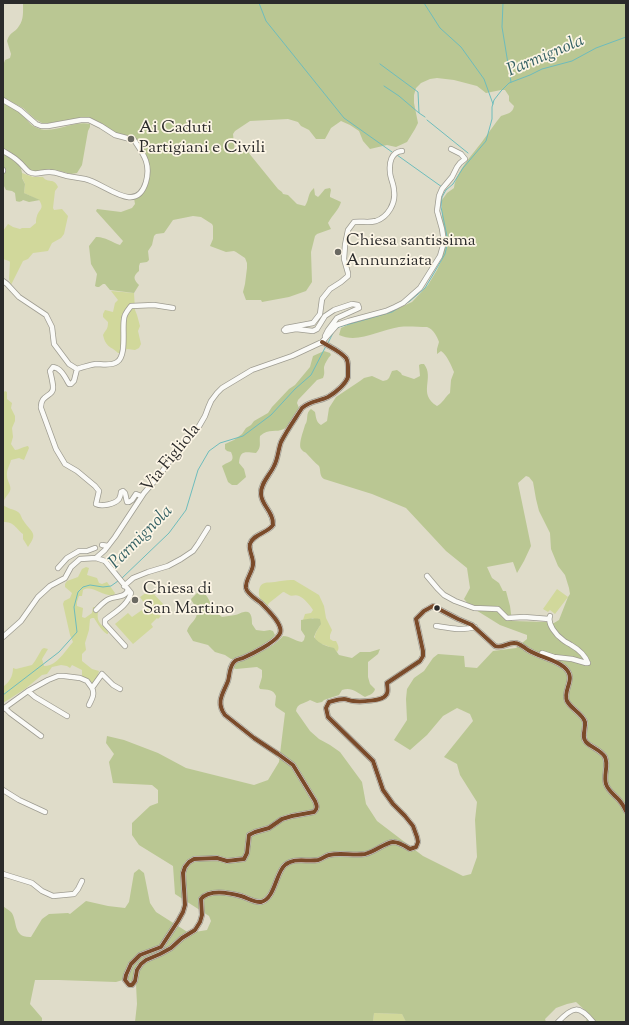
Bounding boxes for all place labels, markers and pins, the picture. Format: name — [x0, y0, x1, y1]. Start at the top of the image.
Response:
place label: Ai Caduti Partigiani e Civili — [139, 119, 265, 159]
marker: Ai Caduti Partigiani e Civili — [126, 134, 136, 144]
place label: Chiesa santissima Annunziata — [346, 232, 476, 272]
marker: Chiesa santissima Annunziata — [333, 247, 343, 257]
place label: Chiesa di San Martino — [143, 580, 234, 620]
marker: Chiesa di San Martino — [130, 595, 140, 605]
unlabelled marker — [432, 603, 442, 613]

